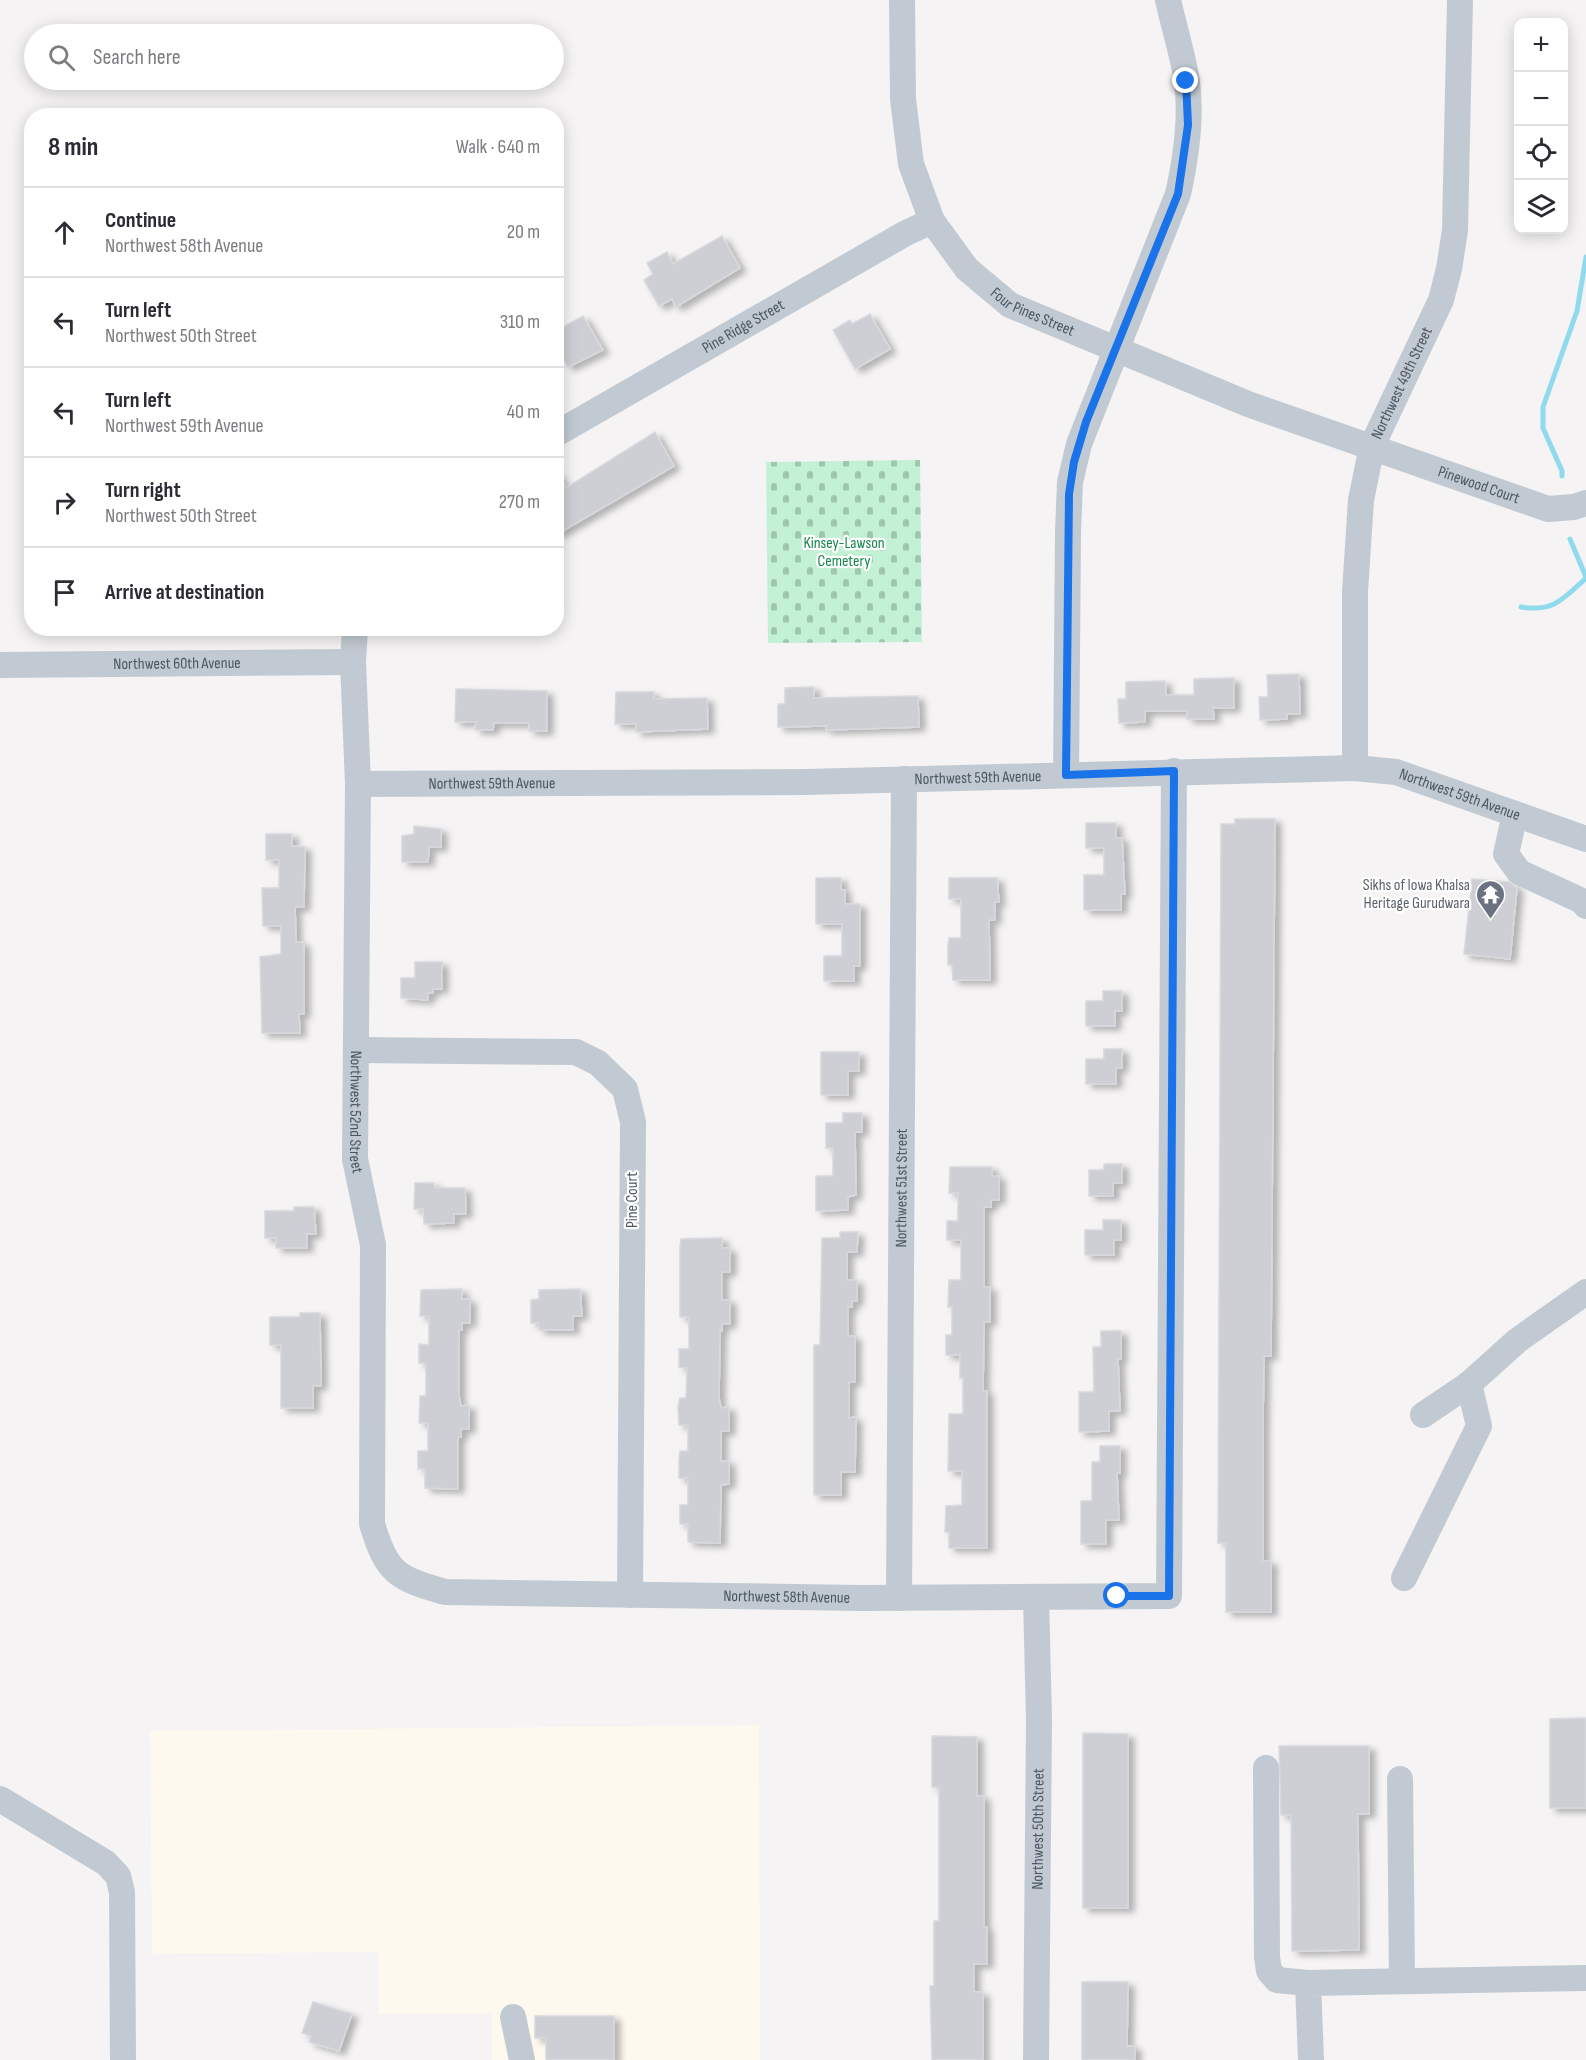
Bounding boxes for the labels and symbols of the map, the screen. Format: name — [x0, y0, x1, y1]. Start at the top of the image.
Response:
route end — [1172, 67, 1198, 93]
street label: Four Pines Street — [987, 283, 1077, 340]
street label: Pine Ridge Street — [699, 295, 788, 358]
street label: Northwest 49th Street — [1367, 324, 1436, 442]
street label: Pinewood Court — [1435, 462, 1522, 508]
park label: Kinsey-Lawson Cemetery — [803, 534, 885, 571]
street label: Northwest 60th Avenue — [113, 653, 241, 674]
street label: Northwest 59th Avenue — [1397, 764, 1523, 825]
street label: Northwest 59th Avenue — [914, 766, 1042, 789]
street label: Northwest 59th Avenue — [428, 774, 556, 793]
place label: Sikhs of Iowa Khalsa Heritage Gurudwara — [1363, 876, 1470, 913]
temple icon: Sikhs of Iowa Khalsa Heritage Gurudwara — [1475, 878, 1507, 920]
street label: Northwest 52nd Street — [345, 1050, 367, 1175]
street label: Northwest 51st Street — [892, 1128, 911, 1248]
street label: Pine Court — [623, 1172, 642, 1228]
route start — [1103, 1582, 1129, 1608]
street label: Northwest 58th Avenue — [723, 1587, 850, 1607]
street label: Northwest 50th Street — [1028, 1768, 1048, 1890]

